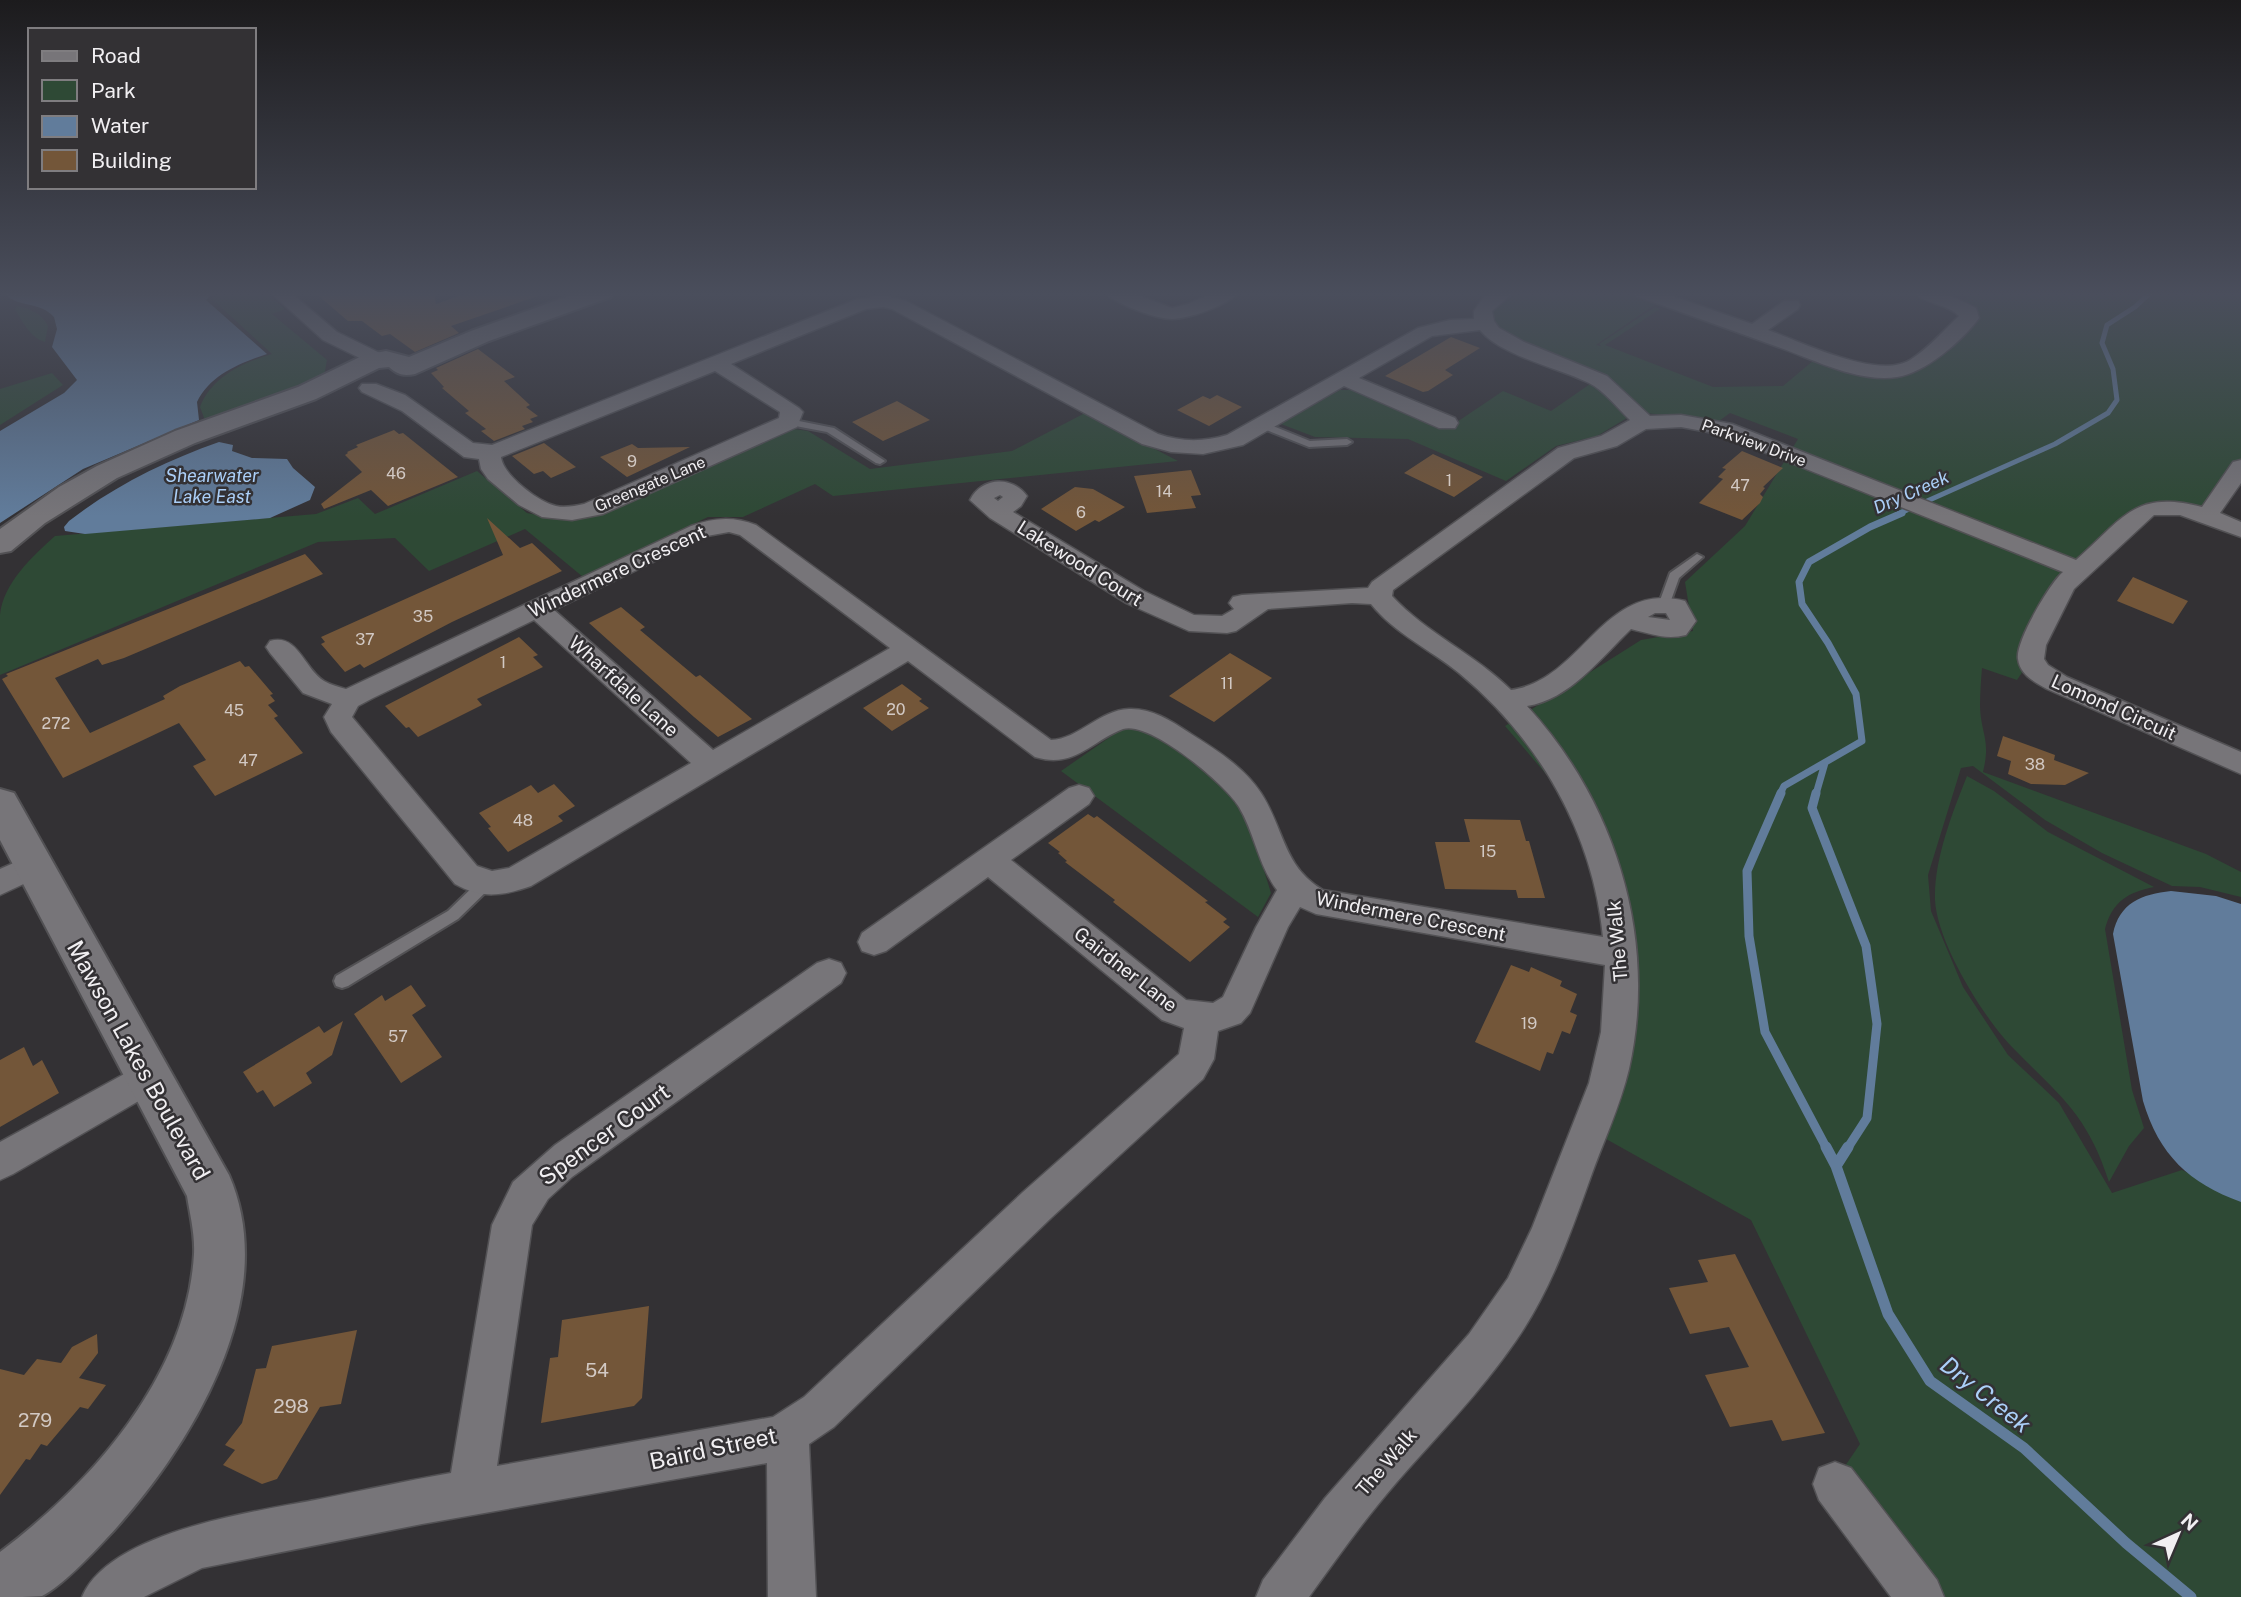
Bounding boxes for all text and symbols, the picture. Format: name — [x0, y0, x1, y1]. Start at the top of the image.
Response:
legend — [28, 28, 256, 189]
text: Road — [91, 43, 141, 68]
text: Park — [91, 78, 136, 103]
text: Water — [91, 113, 149, 138]
text: Building — [91, 148, 172, 173]
street label: Parkview Drive — [1699, 415, 1809, 471]
street label: Greengate Lane — [592, 452, 708, 516]
house number: 9 — [627, 452, 637, 471]
house number: 46 — [386, 464, 406, 483]
water label: Shearwater Lake East — [165, 465, 259, 507]
water label: Dry Creek — [1870, 466, 1952, 518]
house number: 1 — [1446, 471, 1452, 490]
house number: 47 — [1730, 476, 1750, 495]
house number: 14 — [1156, 482, 1172, 501]
house number: 6 — [1076, 503, 1086, 522]
street label: Lakewood Court — [1013, 516, 1147, 610]
street label: Windermere Crescent — [525, 520, 709, 622]
house number: 35 — [413, 607, 433, 626]
house number: 37 — [355, 630, 375, 649]
street label: Wharfdale Lane — [565, 631, 683, 741]
house number: 1 — [500, 653, 506, 672]
street label: Lomond Circuit — [2048, 670, 2180, 744]
house number: 11 — [1220, 674, 1234, 693]
house number: 20 — [886, 700, 906, 719]
house number: 45 — [224, 701, 244, 720]
house number: 272 — [42, 714, 70, 733]
house number: 47 — [238, 751, 258, 770]
house number: 38 — [2025, 755, 2045, 774]
house number: 48 — [513, 811, 533, 830]
house number: 15 — [1480, 842, 1496, 861]
street label: Windermere Crescent — [1314, 887, 1508, 945]
street label: The Walk — [1602, 899, 1631, 982]
street label: Gairdner Lane — [1070, 922, 1182, 1016]
street label: Mawson Lakes Boulevard — [62, 936, 216, 1184]
house number: 19 — [1521, 1014, 1537, 1033]
house number: 57 — [388, 1027, 408, 1046]
street label: Spencer Court — [533, 1077, 675, 1191]
water label: Dry Creek — [1935, 1350, 2037, 1438]
house number: 54 — [585, 1359, 609, 1381]
house number: 298 — [273, 1395, 309, 1417]
house number: 279 — [18, 1409, 52, 1431]
street label: Baird Street — [647, 1421, 779, 1475]
street label: The Walk — [1351, 1424, 1421, 1500]
north arrow — [2143, 1499, 2213, 1569]
text: N — [2177, 1509, 2203, 1535]

